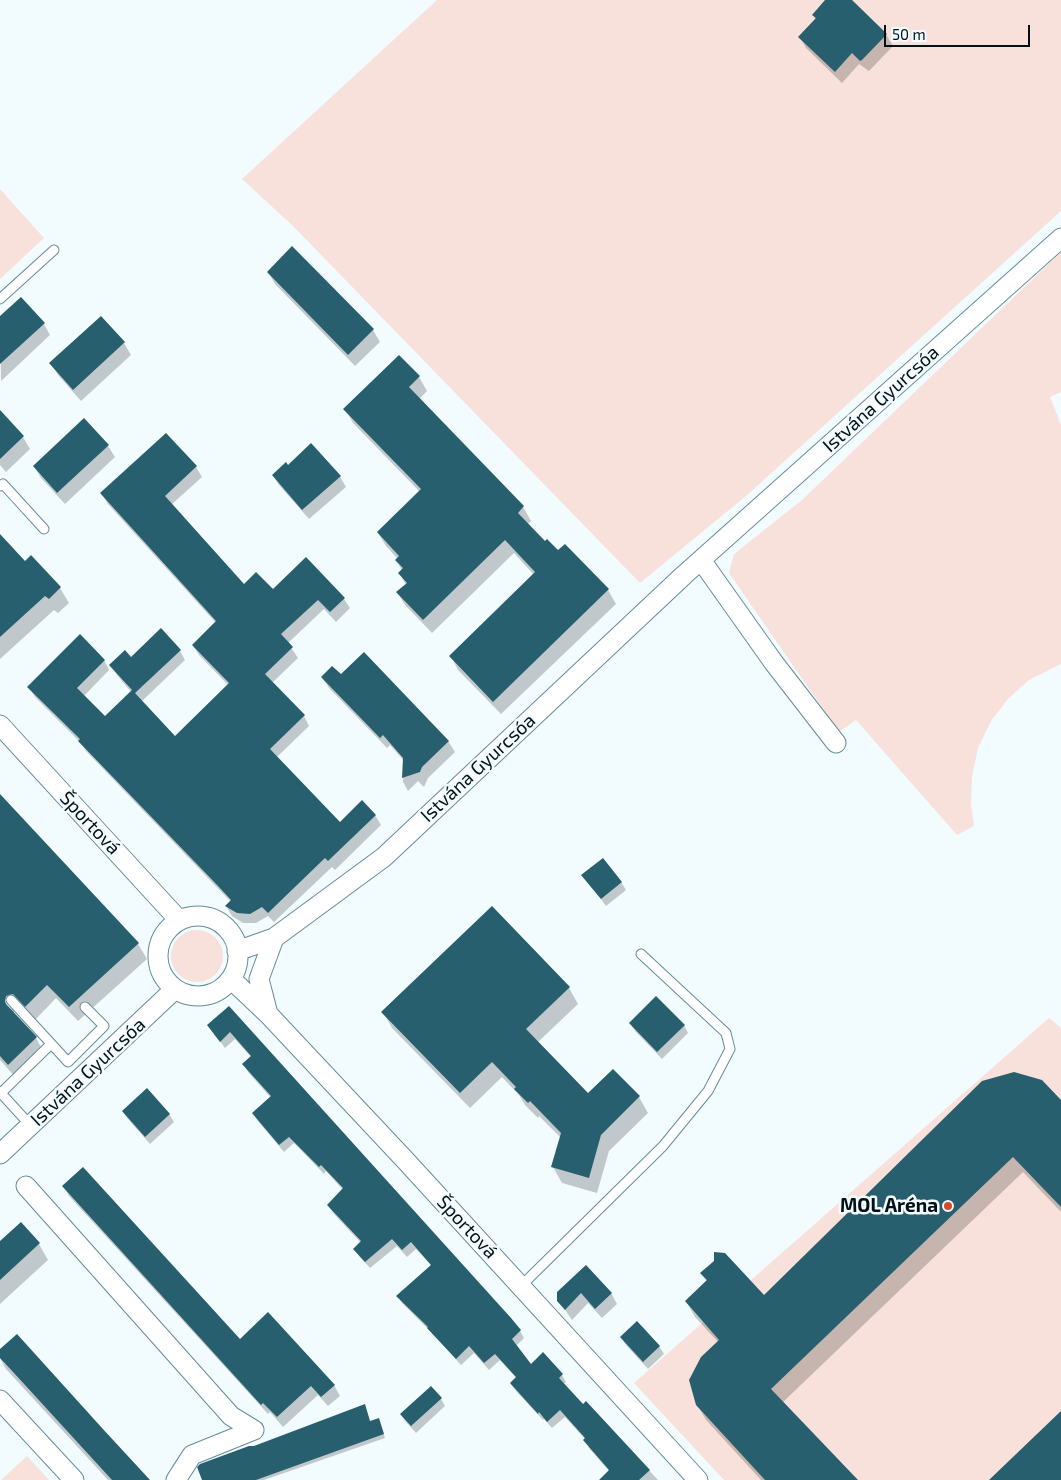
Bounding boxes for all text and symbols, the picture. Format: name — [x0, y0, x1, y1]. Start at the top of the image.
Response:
scale bar — [886, 15, 1032, 47]
text: 50 m — [892, 25, 926, 43]
street label: Istvána Gyurcsóa — [818, 341, 944, 457]
street label: Istvána Gyurcsóa — [416, 709, 540, 827]
street label: Športová — [55, 787, 125, 859]
street label: Istvána Gyurcsóa — [26, 1013, 150, 1131]
street label: Športová — [432, 1191, 502, 1263]
place label: MOL Aréna — [840, 1195, 938, 1217]
marker: MOL Aréna — [942, 1200, 954, 1212]

